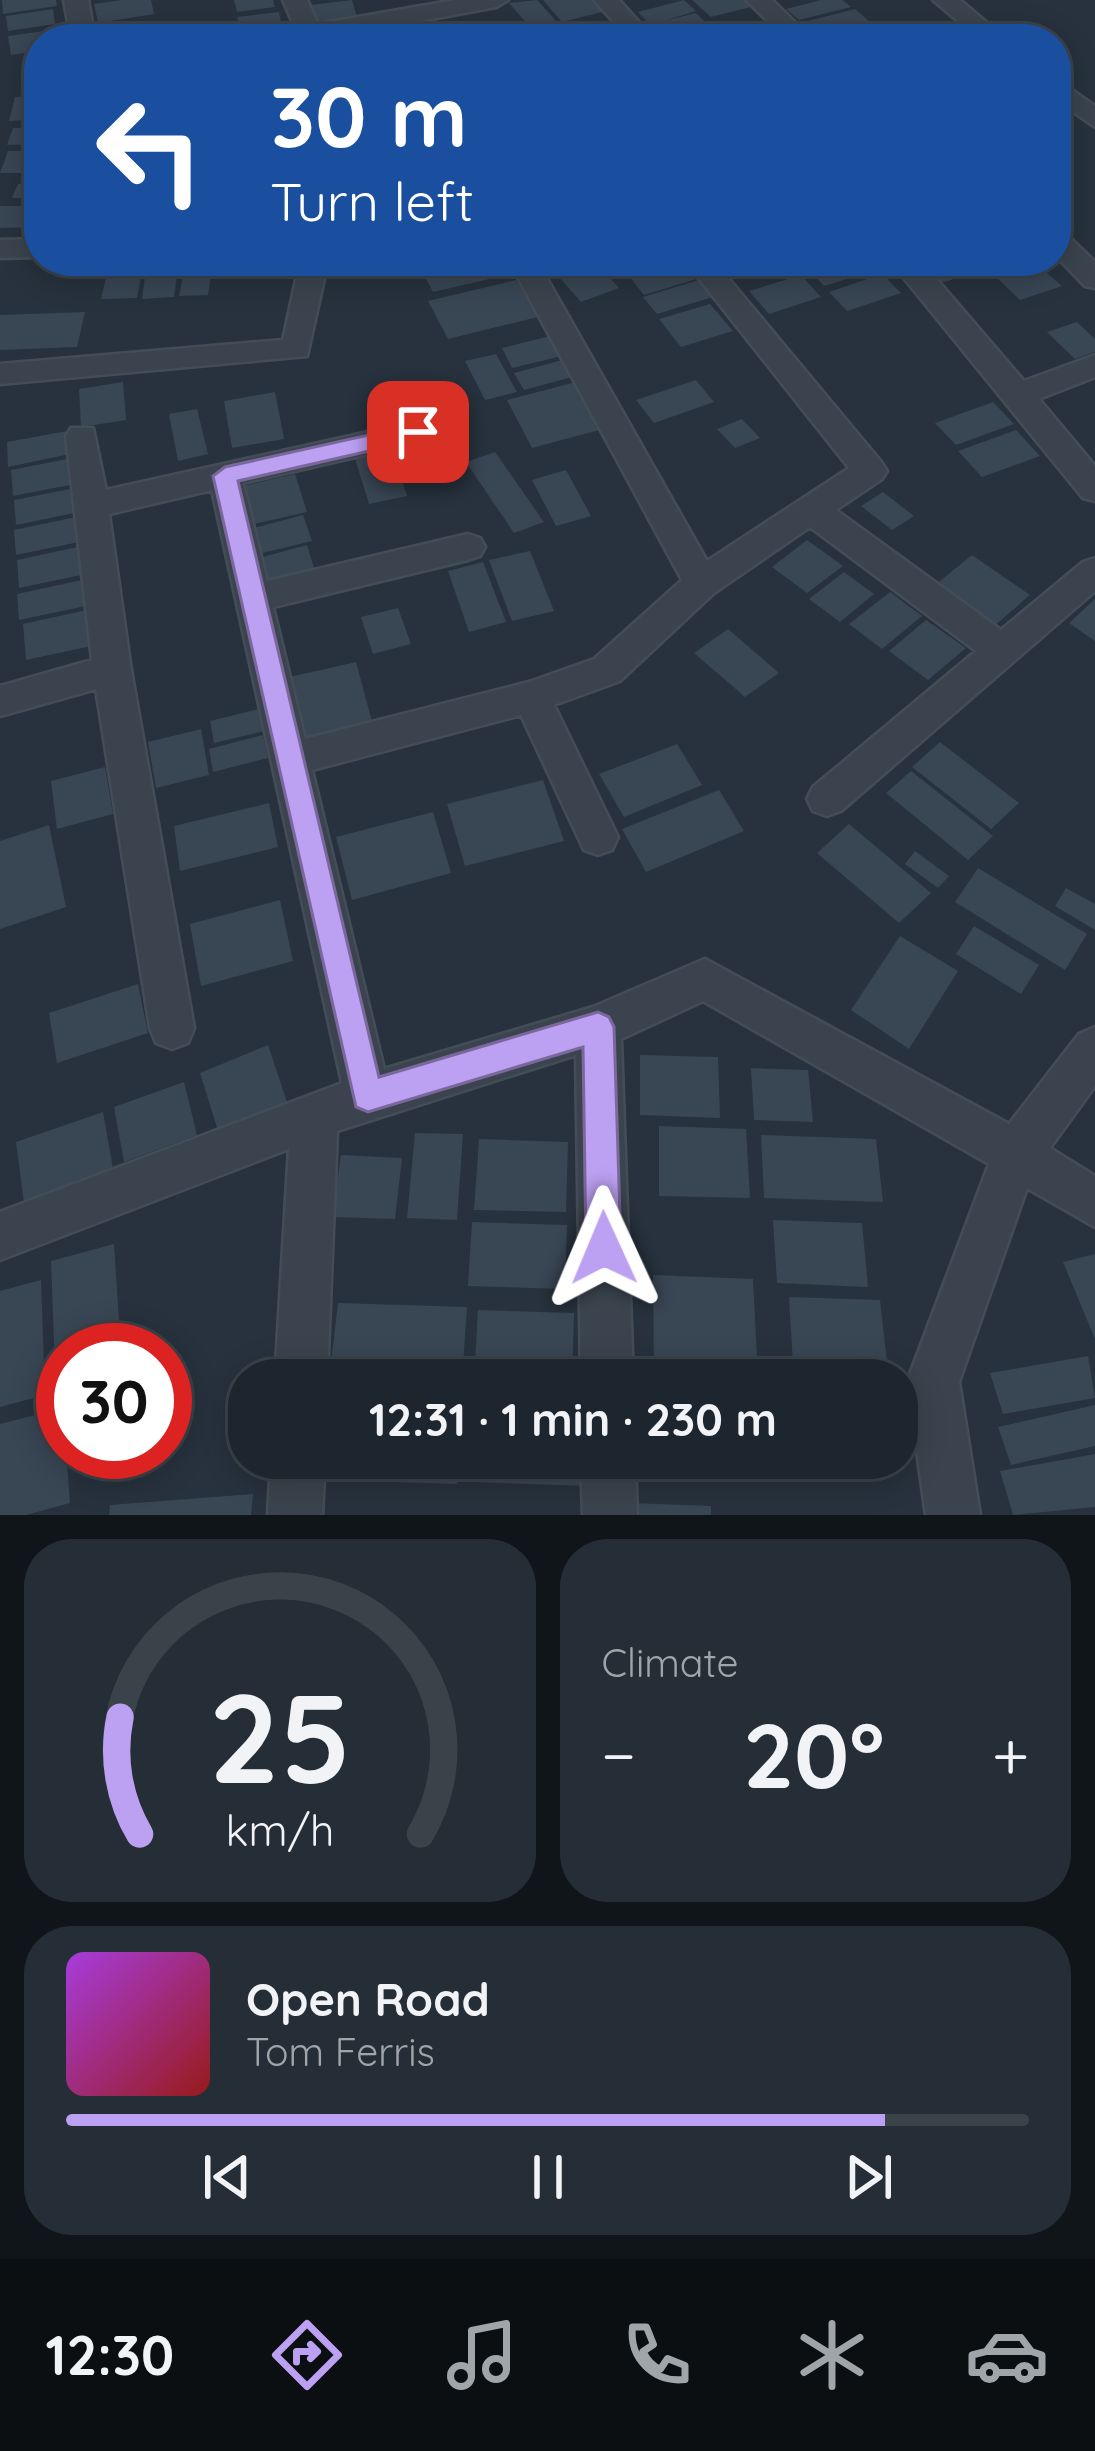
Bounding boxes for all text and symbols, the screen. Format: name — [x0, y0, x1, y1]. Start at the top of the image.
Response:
text: 30 m — [270, 63, 468, 168]
icon: left — [72, 72, 228, 228]
text: Turn left — [270, 167, 474, 235]
pin — [367, 381, 469, 483]
icon: arrive — [385, 399, 451, 465]
position arrow — [541, 1185, 667, 1311]
speed limit sign: 30 — [36, 1323, 192, 1479]
text: 12:31 · 1 min · 230 m — [369, 1391, 777, 1447]
text: Climate — [602, 1638, 739, 1687]
text: 25 — [208, 1658, 351, 1814]
text: 20° — [743, 1698, 885, 1811]
text: − — [602, 1713, 636, 1796]
text: + — [992, 1713, 1029, 1796]
text: km/h — [225, 1802, 334, 1856]
text: Open Road — [246, 1971, 490, 2027]
text: Tom Ferris — [246, 2027, 435, 2076]
icon: previous — [194, 2144, 260, 2210]
icon: pause — [515, 2144, 581, 2210]
icon: next — [836, 2144, 902, 2210]
icon: directions — [265, 2313, 349, 2397]
icon: music — [440, 2313, 524, 2397]
icon: phone — [615, 2313, 699, 2397]
icon: climate — [790, 2313, 874, 2397]
icon: car — [965, 2313, 1049, 2397]
text: 12:30 — [46, 2321, 174, 2389]

